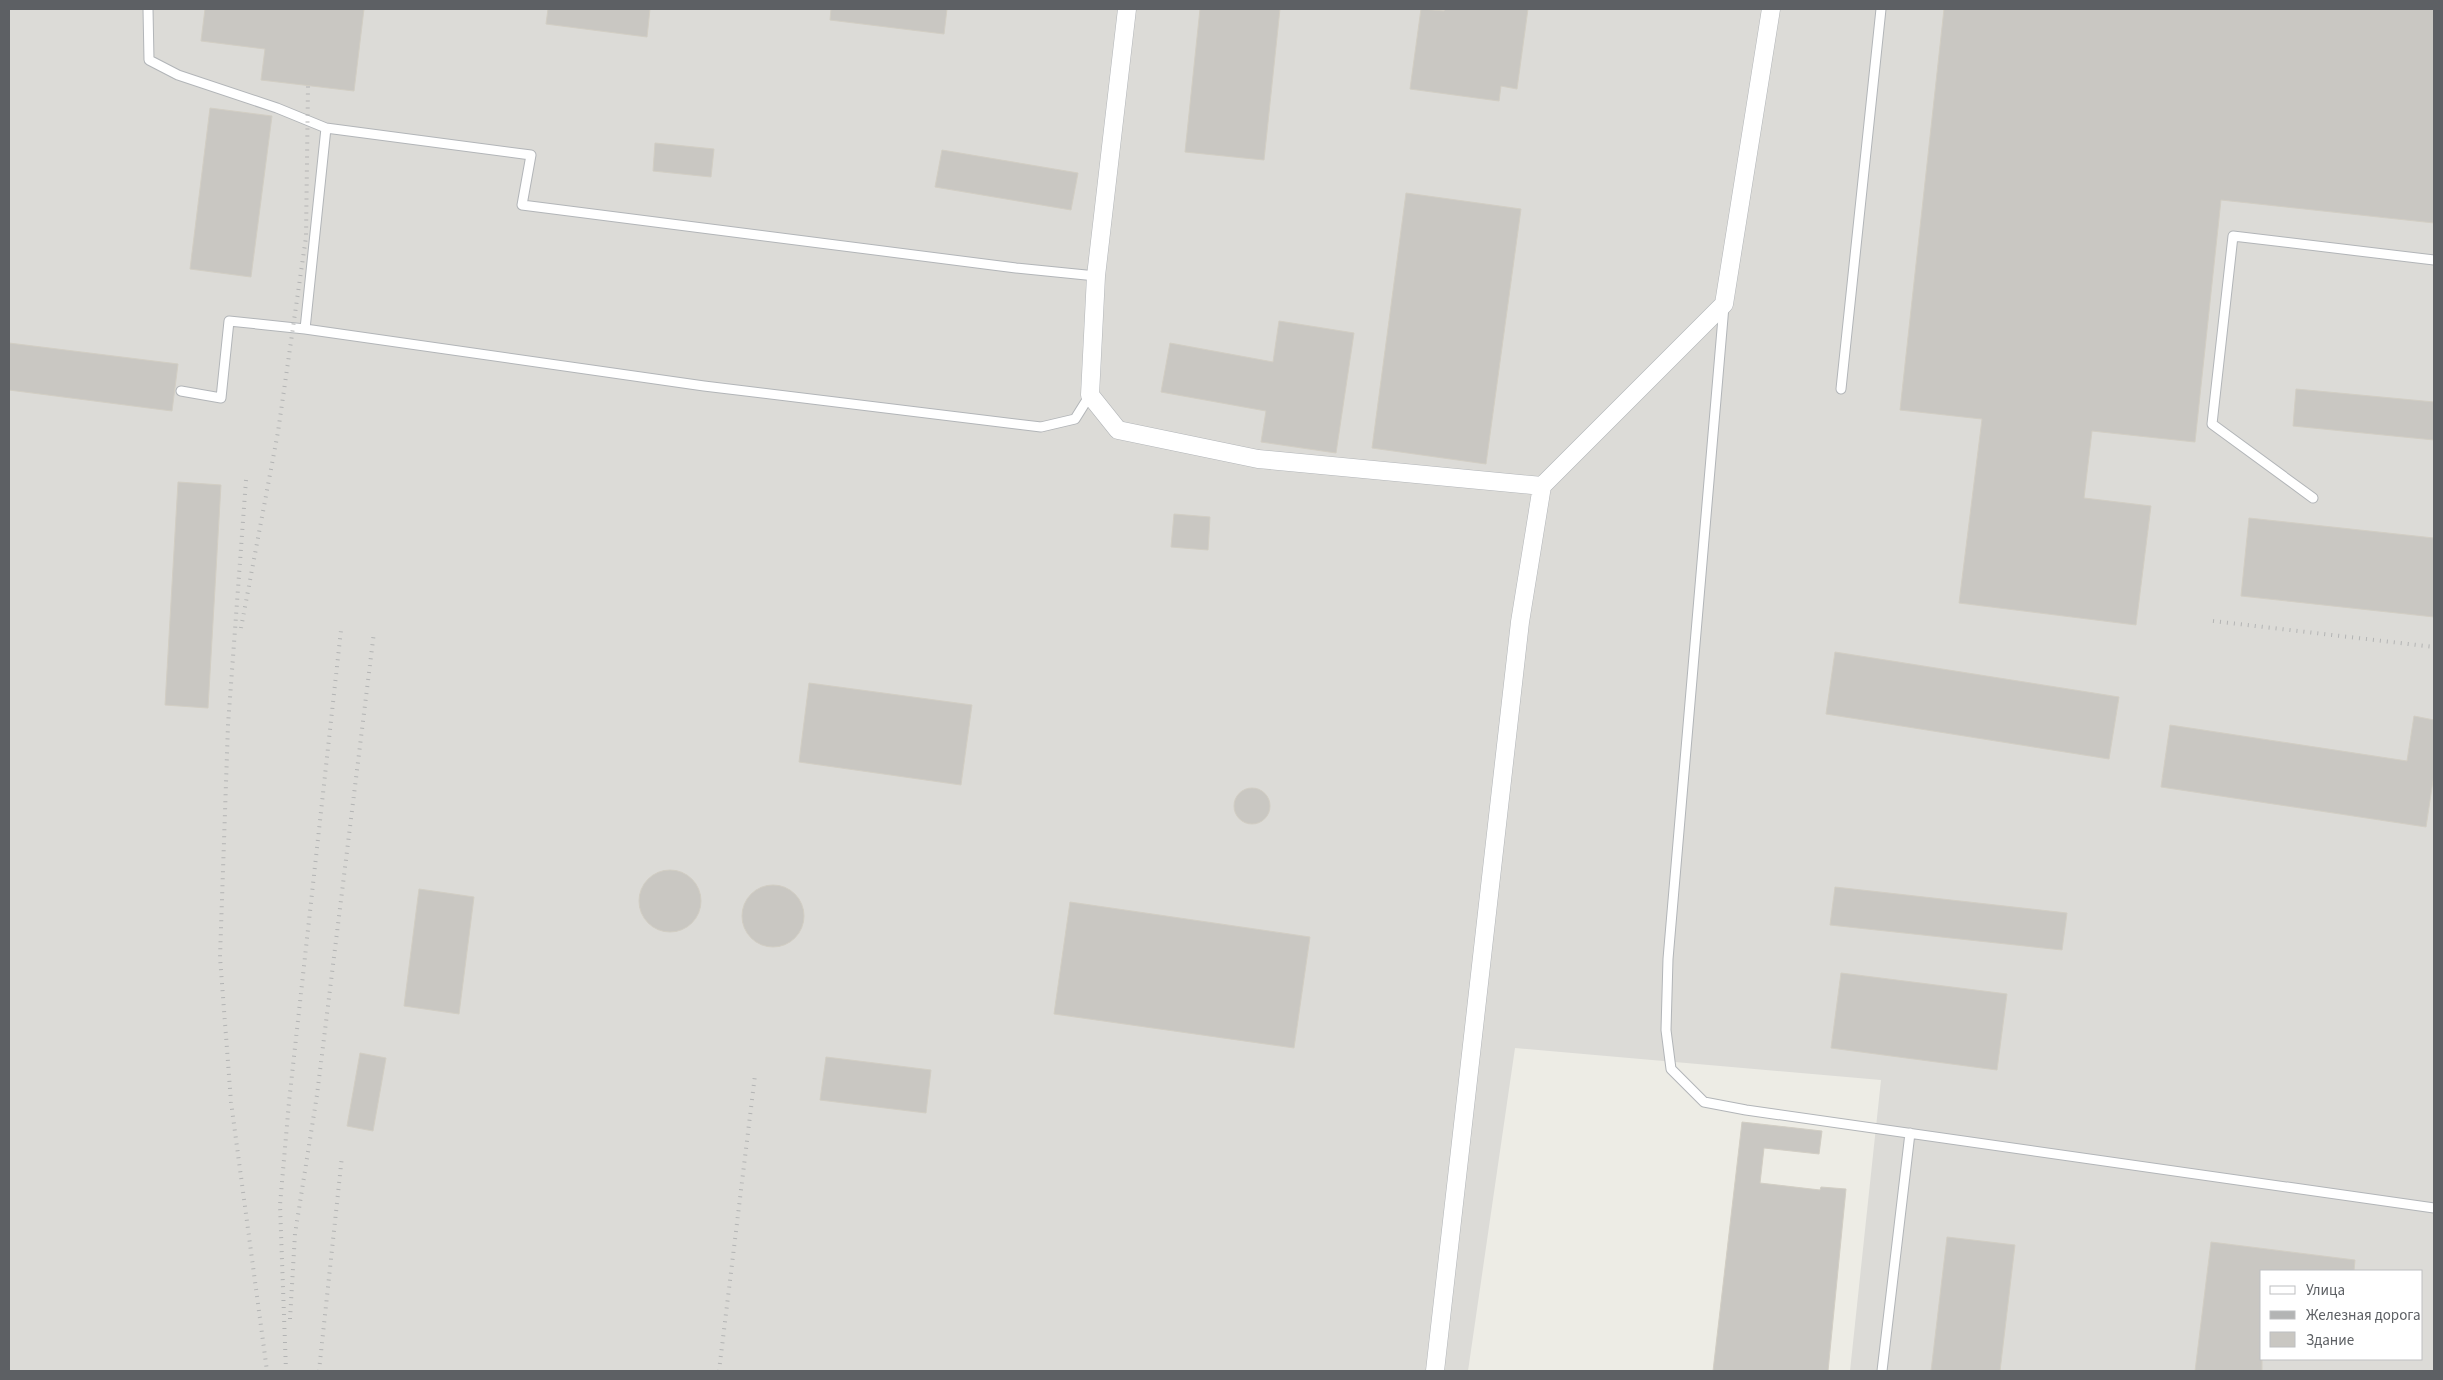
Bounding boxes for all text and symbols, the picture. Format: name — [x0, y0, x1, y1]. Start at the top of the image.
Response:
legend — [2260, 1270, 2423, 1360]
text: Улица — [2306, 1280, 2345, 1301]
text: Железная дорога — [2306, 1305, 2421, 1326]
text: Здание — [2306, 1330, 2354, 1351]

